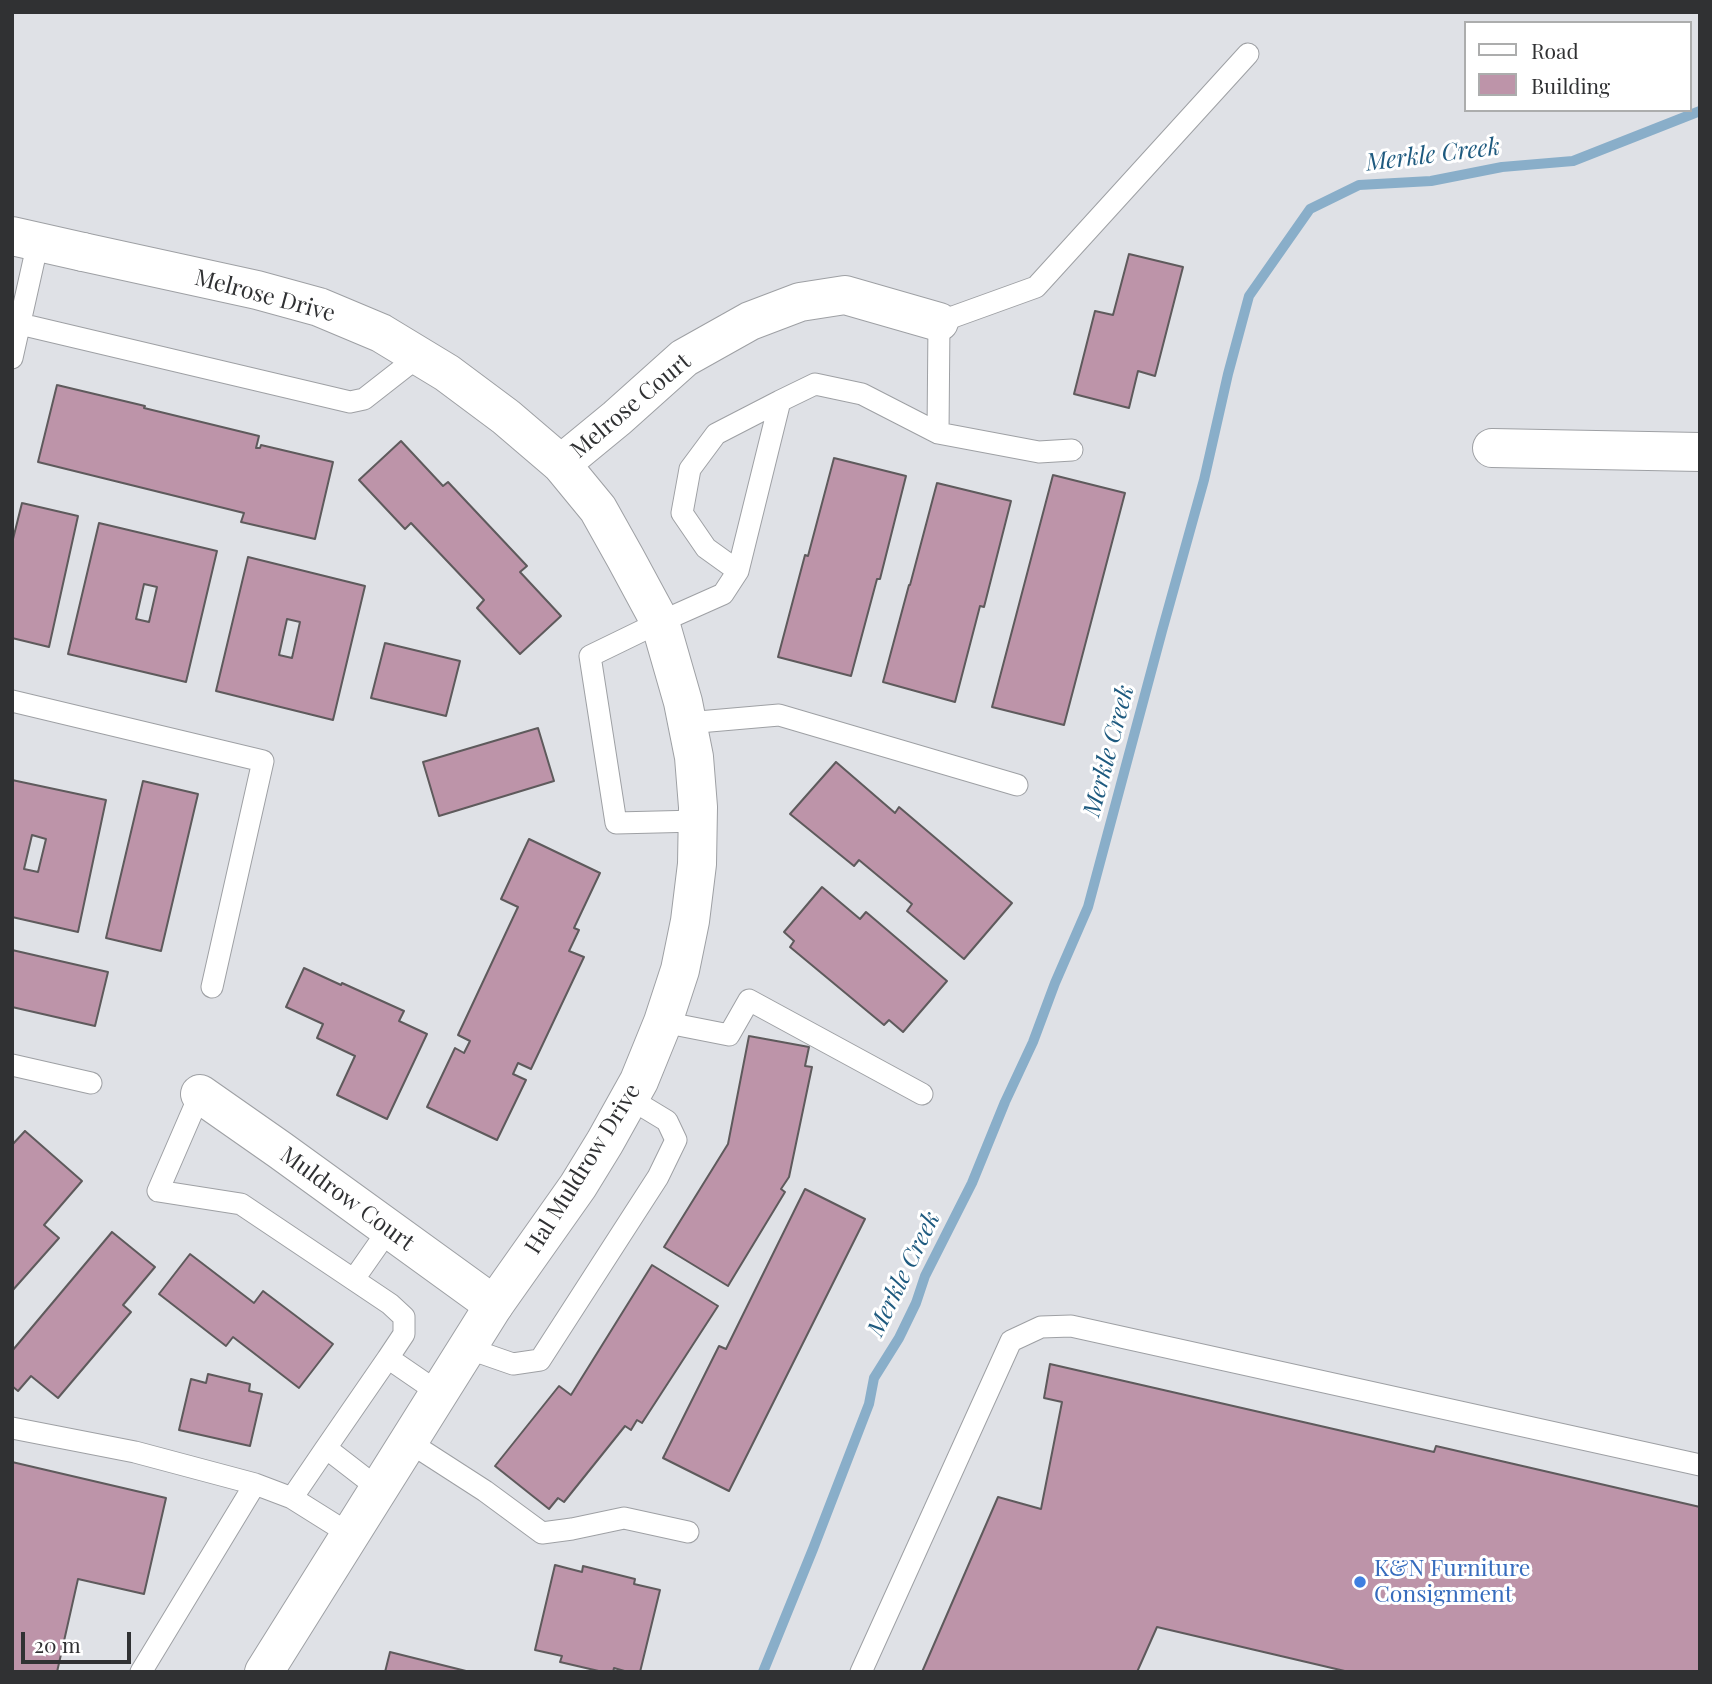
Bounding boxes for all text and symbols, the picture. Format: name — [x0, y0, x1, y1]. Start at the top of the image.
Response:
legend — [1464, 21, 1691, 112]
text: Road — [1531, 36, 1579, 64]
text: Building — [1531, 71, 1610, 99]
water label: Merkle Creek — [1364, 132, 1502, 178]
street label: Melrose Drive — [192, 264, 338, 328]
street label: Melrose Court — [565, 348, 697, 464]
water label: Merkle Creek — [1078, 682, 1140, 820]
street label: Hal Muldrow Drive — [519, 1079, 647, 1259]
street label: Muldrow Court — [275, 1141, 419, 1257]
water label: Merkle Creek — [861, 1207, 947, 1341]
place label: K&N Furniture Consignment — [1374, 1555, 1530, 1609]
marker: K&N Furniture Consignment — [1352, 1574, 1368, 1590]
scale bar — [24, 1618, 135, 1662]
text: 20 m — [34, 1630, 81, 1658]

